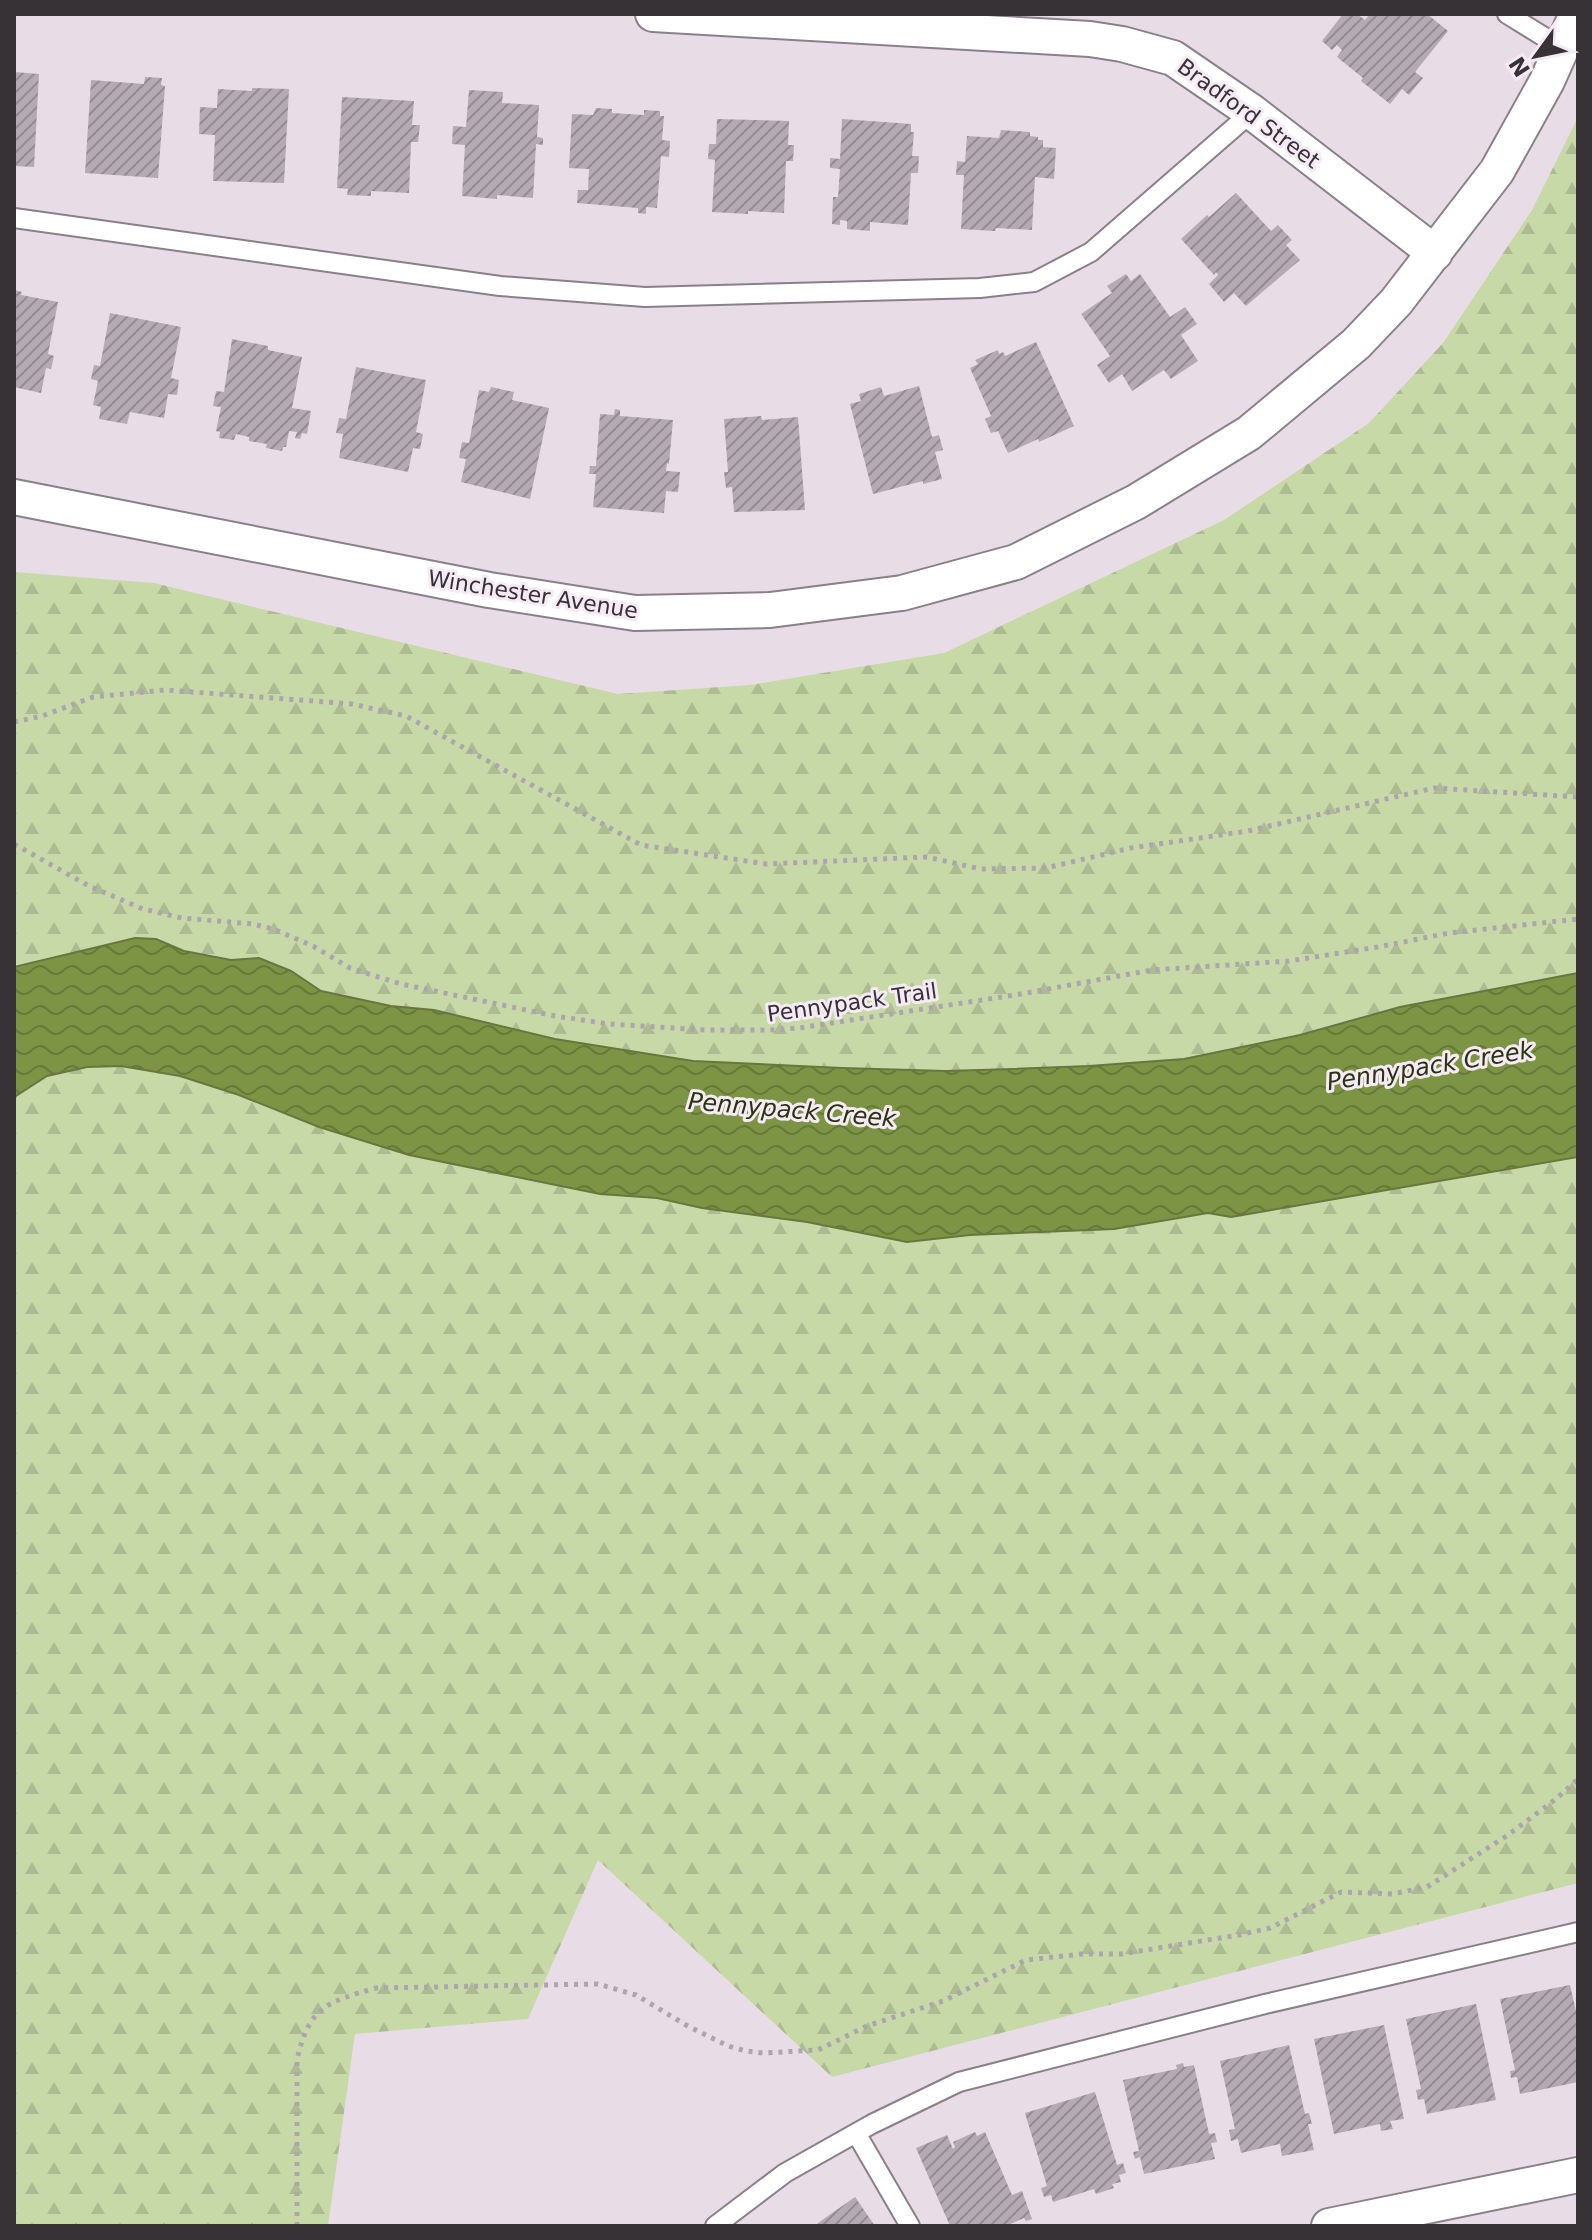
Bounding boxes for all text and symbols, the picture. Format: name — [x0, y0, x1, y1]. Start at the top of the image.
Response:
north arrow — [1496, 16, 1576, 96]
text: N — [1504, 52, 1535, 81]
street label: Bradford Street — [1173, 54, 1325, 173]
street label: Winchester Avenue — [426, 566, 640, 623]
street label: Pennypack Trail — [766, 978, 939, 1027]
water label: Pennypack Creek — [1325, 1036, 1536, 1096]
water label: Pennypack Creek — [687, 1087, 898, 1133]

